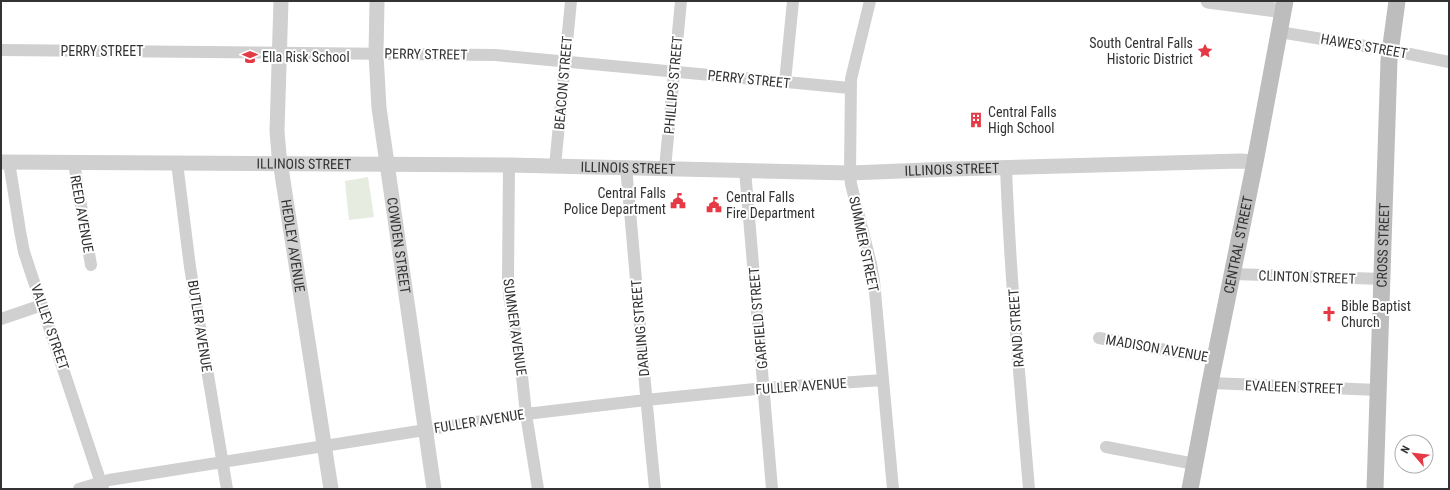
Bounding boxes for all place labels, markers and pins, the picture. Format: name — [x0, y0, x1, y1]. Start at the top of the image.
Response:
place label: South Central Falls Historic District — [1089, 35, 1193, 67]
place icon: South Central Falls Historic District — [1196, 42, 1214, 60]
school or university icon: Ella Risk School — [241, 48, 259, 66]
place label: Ella Risk School — [262, 49, 350, 65]
place label: Central Falls High School — [988, 104, 1057, 136]
building icon: Central Falls High School — [967, 111, 985, 129]
place label: Central Falls Police Department — [564, 185, 666, 217]
place label: Central Falls Fire Department — [726, 189, 815, 221]
public building icon: Central Falls Police Department — [669, 192, 687, 210]
public building icon: Central Falls Fire Department — [705, 196, 723, 214]
place label: Bible Baptist Church — [1341, 298, 1411, 330]
church icon: Bible Baptist Church — [1320, 305, 1338, 323]

